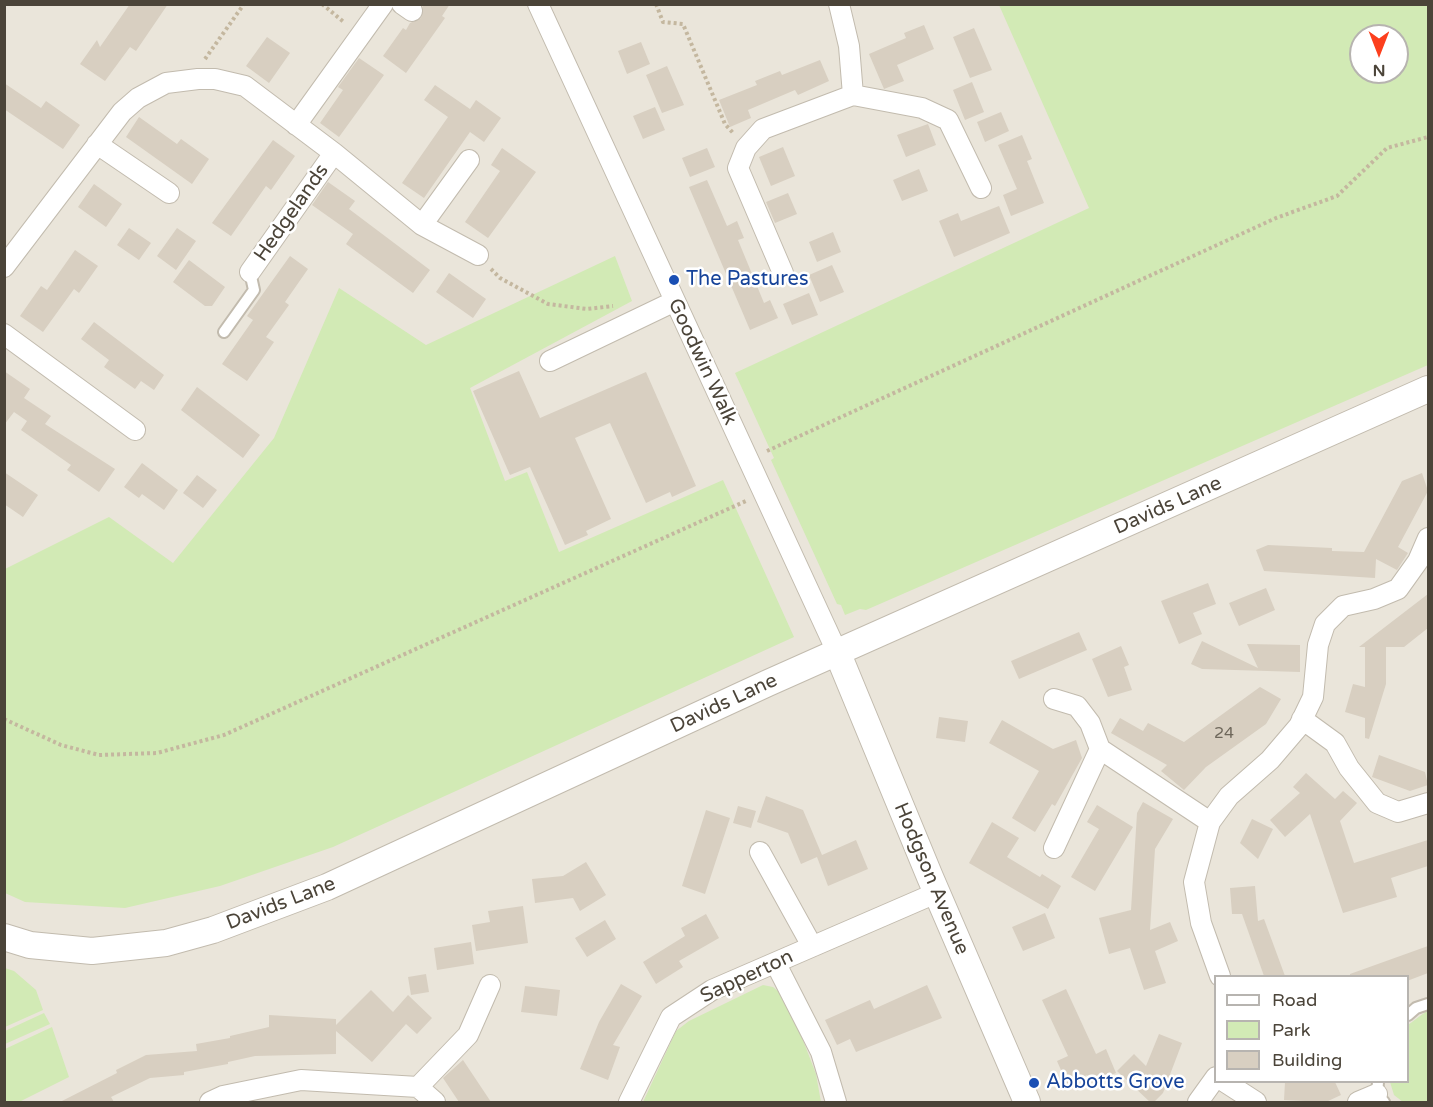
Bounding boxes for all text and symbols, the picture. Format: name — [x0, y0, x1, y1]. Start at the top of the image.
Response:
north arrow — [1349, 24, 1409, 84]
text: N — [1373, 60, 1385, 80]
street label: Hedgelands — [250, 160, 334, 266]
place label: The Pastures — [686, 268, 809, 292]
marker: The Pastures — [667, 273, 681, 287]
street label: Goodwin Walk — [662, 295, 742, 429]
street label: Davids Lane — [1111, 472, 1225, 540]
street label: Davids Lane — [667, 669, 781, 739]
house number: 24 — [1214, 724, 1234, 744]
street label: Hodgson Avenue — [888, 799, 974, 959]
street label: Davids Lane — [223, 872, 339, 936]
street label: Sapperton — [697, 945, 797, 1009]
legend — [1214, 975, 1409, 1083]
text: Road — [1272, 989, 1317, 1011]
text: Park — [1272, 1019, 1310, 1041]
text: Building — [1272, 1049, 1342, 1071]
place label: Abbotts Grove — [1046, 1071, 1184, 1095]
marker: Abbotts Grove — [1027, 1076, 1041, 1090]

